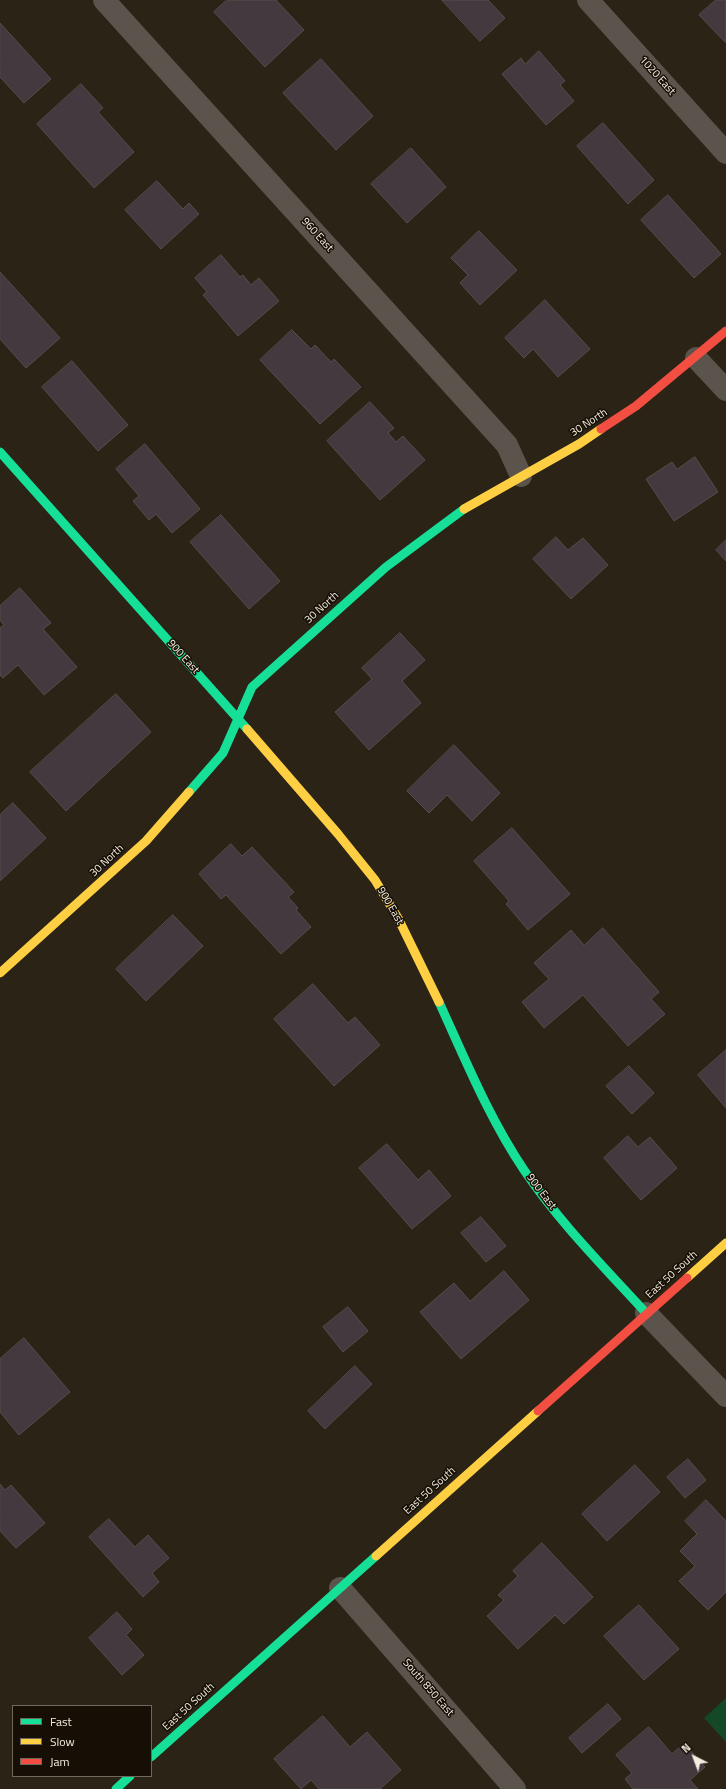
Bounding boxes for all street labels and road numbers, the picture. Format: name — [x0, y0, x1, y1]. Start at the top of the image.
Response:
street label: 1020 East — [636, 54, 678, 98]
street label: 960 East — [298, 215, 336, 255]
street label: 30 North — [568, 406, 610, 440]
street label: 30 North — [302, 589, 342, 627]
street label: 900 East — [164, 637, 202, 677]
street label: 30 North — [87, 842, 127, 880]
street label: 900 East — [374, 885, 406, 927]
street label: 900 East — [523, 1171, 559, 1213]
street label: East 50 South — [643, 1248, 701, 1302]
street label: East 50 South — [401, 1464, 459, 1518]
street label: South 850 East — [400, 1657, 456, 1719]
street label: East 50 South — [160, 1680, 218, 1734]

